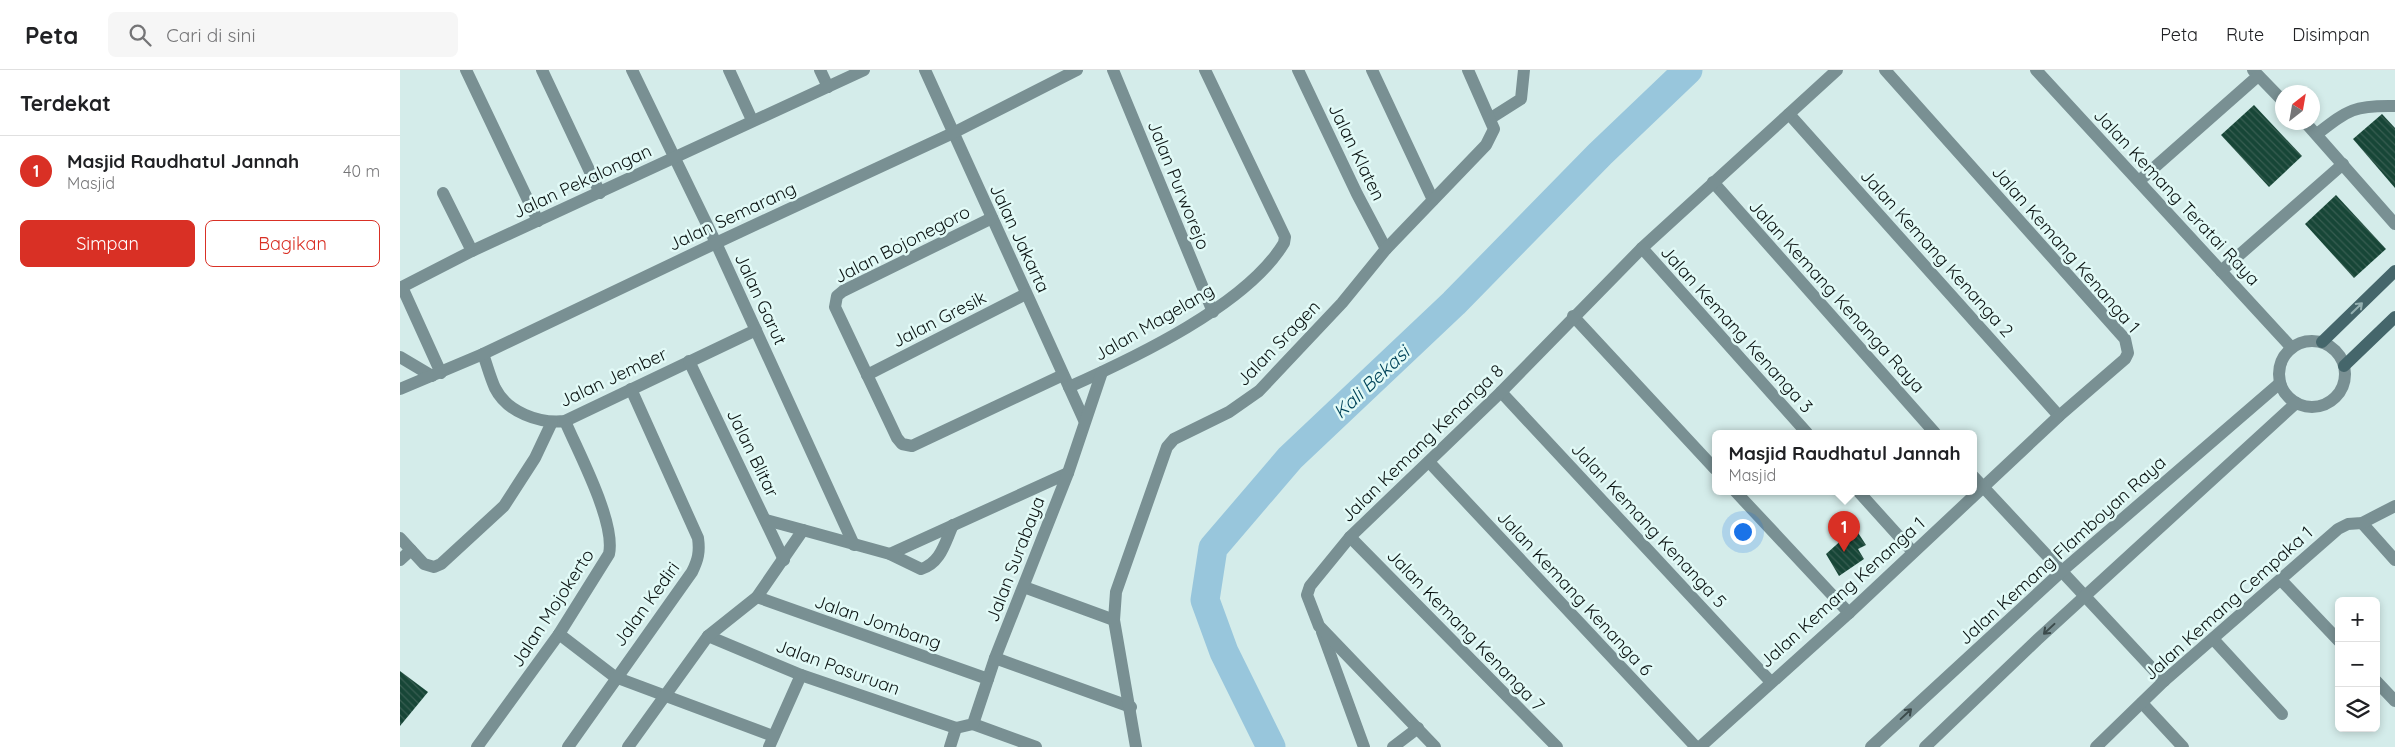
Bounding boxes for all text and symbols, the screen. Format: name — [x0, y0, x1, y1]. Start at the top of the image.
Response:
search box — [108, 12, 458, 57]
text: Peta — [25, 20, 78, 50]
icon: search — [126, 21, 154, 49]
text: Cari di sini — [166, 23, 256, 47]
text: Peta — [2160, 23, 2198, 46]
text: Rute — [2226, 23, 2264, 46]
text: Disimpan — [2292, 23, 2370, 46]
north arrow — [2275, 85, 2320, 130]
text: Terdekat — [20, 90, 111, 116]
street label: Jalan Klaten — [1324, 100, 1390, 204]
street label: Jalan Kemang Teratai Raya — [2089, 104, 2265, 290]
street label: Jalan Purworejo — [1143, 117, 1215, 253]
street label: Jalan Pekalongan — [509, 139, 655, 223]
text: Masjid Raudhatul Jannah — [67, 149, 299, 173]
street label: Jalan Kemang Kenanga 1 — [1987, 160, 2145, 338]
text: 1 — [33, 161, 39, 181]
text: 40 m — [343, 161, 380, 181]
street label: Jalan Kemang Kenanga 2 — [1856, 164, 2018, 342]
text: Masjid — [67, 173, 115, 193]
street label: Jalan Semarang — [664, 176, 800, 256]
street label: Jalan Jakarta — [985, 180, 1055, 296]
street label: Jalan Kemang Kenanga Raya — [1744, 195, 1930, 397]
street label: Jalan Bojonegoro — [830, 200, 974, 288]
button: Simpan — [20, 220, 195, 267]
button: Bagikan — [205, 220, 380, 267]
street label: Jalan Kemang Kenanga 3 — [1656, 241, 1818, 417]
street label: Jalan Garut — [730, 249, 792, 349]
street label: Jalan Magelang — [1090, 278, 1218, 366]
street label: Jalan Gresik — [888, 285, 990, 353]
street label: Jalan Sragen — [1231, 295, 1325, 391]
one-way arrow — [2351, 302, 2363, 314]
water label: Kali Bekasi — [1328, 339, 1416, 423]
street label: Jalan Jember — [555, 342, 671, 412]
street label: Jalan Kemang Kenanga 8 — [1336, 359, 1508, 527]
street label: Jalan Blitar — [722, 405, 784, 501]
popup — [1712, 430, 1977, 495]
street label: Jalan Kemang Kenanga 5 — [1566, 438, 1732, 612]
text: Masjid Raudhatul Jannah — [1728, 441, 1961, 465]
street label: Jalan Kemang Flamboyan Raya — [1953, 451, 2171, 649]
text: Masjid — [1728, 465, 1776, 485]
street label: Jalan Surabaya — [981, 493, 1049, 625]
street label: Jalan Kemang Kenanga 6 — [1492, 506, 1658, 681]
pin: 1 — [1828, 511, 1860, 552]
street label: Jalan Kemang Kenanga 1 — [1755, 512, 1929, 672]
your location — [1730, 519, 1756, 545]
street label: Jalan Kemang Cempaka 1 — [2139, 521, 2317, 685]
street label: Jalan Kemang Kenanga 7 — [1382, 544, 1550, 716]
street label: Jalan Mojokerto — [505, 545, 599, 671]
street label: Jalan Kediri — [608, 557, 684, 651]
street label: Jalan Jombang — [812, 590, 944, 654]
map controls — [2335, 597, 2380, 732]
button: + — [2335, 597, 2380, 642]
one-way arrow — [2043, 623, 2056, 634]
street label: Jalan Pasuruan — [773, 634, 903, 700]
button: − — [2335, 642, 2380, 687]
button: layers — [2335, 687, 2380, 732]
one-way arrow — [1900, 708, 1913, 720]

